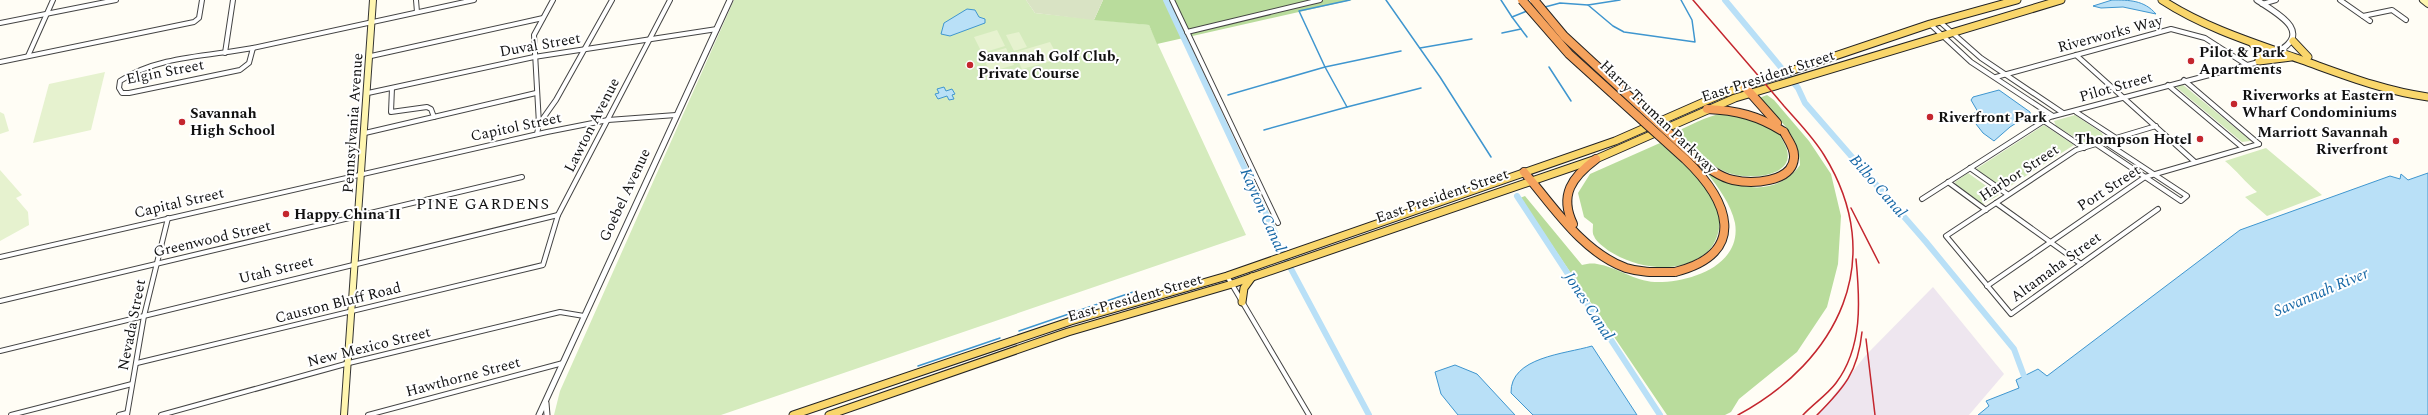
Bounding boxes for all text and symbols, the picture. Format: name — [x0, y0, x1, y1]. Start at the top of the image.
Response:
street label: Riverworks Way — [2055, 9, 2166, 59]
street label: Duval Street — [498, 27, 582, 63]
place label: Pilot & Park Apartments — [2199, 41, 2285, 81]
street label: East President Street — [1698, 44, 1838, 108]
place label: Savannah Golf Club, Private Course — [978, 45, 1119, 85]
street label: Pennsylvania Avenue — [337, 52, 369, 194]
street label: Elgin Street — [124, 53, 206, 91]
street label: Harry Truman Parkway — [1594, 55, 1723, 180]
marker: Pilot & Park Apartments — [2186, 56, 2196, 66]
marker: Savannah Golf Club, Private Course — [965, 60, 975, 70]
street label: Pilot Street — [2077, 66, 2155, 108]
street label: Lawton Avenue — [558, 74, 626, 176]
place label: Riverworks at Eastern Wharf Condominiums — [2242, 84, 2397, 124]
marker: Riverworks at Eastern Wharf Condominiums — [2229, 99, 2239, 109]
place label: Savannah High School — [190, 102, 275, 142]
street label: Capitol Street — [468, 106, 564, 148]
place label: Riverfront Park — [1938, 106, 2047, 129]
marker: Riverfront Park — [1925, 112, 1935, 122]
marker: Savannah High School — [177, 117, 187, 127]
place label: Marriott Savannah Riverfront — [2257, 121, 2388, 161]
place label: Thompson Hotel — [2075, 128, 2192, 151]
marker: Thompson Hotel — [2195, 134, 2205, 144]
marker: Marriott Savannah Riverfront — [2391, 136, 2401, 146]
street label: Harbor Street — [1975, 139, 2063, 207]
street label: Goebel Avenue — [593, 145, 657, 245]
water label: Bilbo Canal — [1843, 149, 1913, 223]
street label: Port Street — [2073, 159, 2145, 217]
street label: East President Street — [1372, 162, 1512, 230]
water label: Kayton Canal — [1234, 164, 1292, 256]
street label: Capital Street — [132, 181, 226, 225]
district label: PINE GARDENS — [416, 192, 550, 216]
place label: Happy China II — [294, 203, 401, 226]
marker: Happy China II — [281, 209, 291, 219]
street label: Greenwood Street — [151, 214, 273, 264]
street label: Altamaha Street — [2006, 226, 2106, 308]
street label: Utah Street — [236, 250, 316, 290]
water label: Savannah River — [2270, 261, 2373, 323]
water label: Jones Canal — [1557, 266, 1620, 345]
street label: East President Street — [1065, 268, 1205, 328]
street label: Causton Bluff Road — [273, 276, 403, 330]
street label: Nevada Street — [112, 277, 152, 373]
street label: New Mexico Street — [305, 321, 433, 373]
street label: Hawthorne Street — [403, 351, 523, 403]

